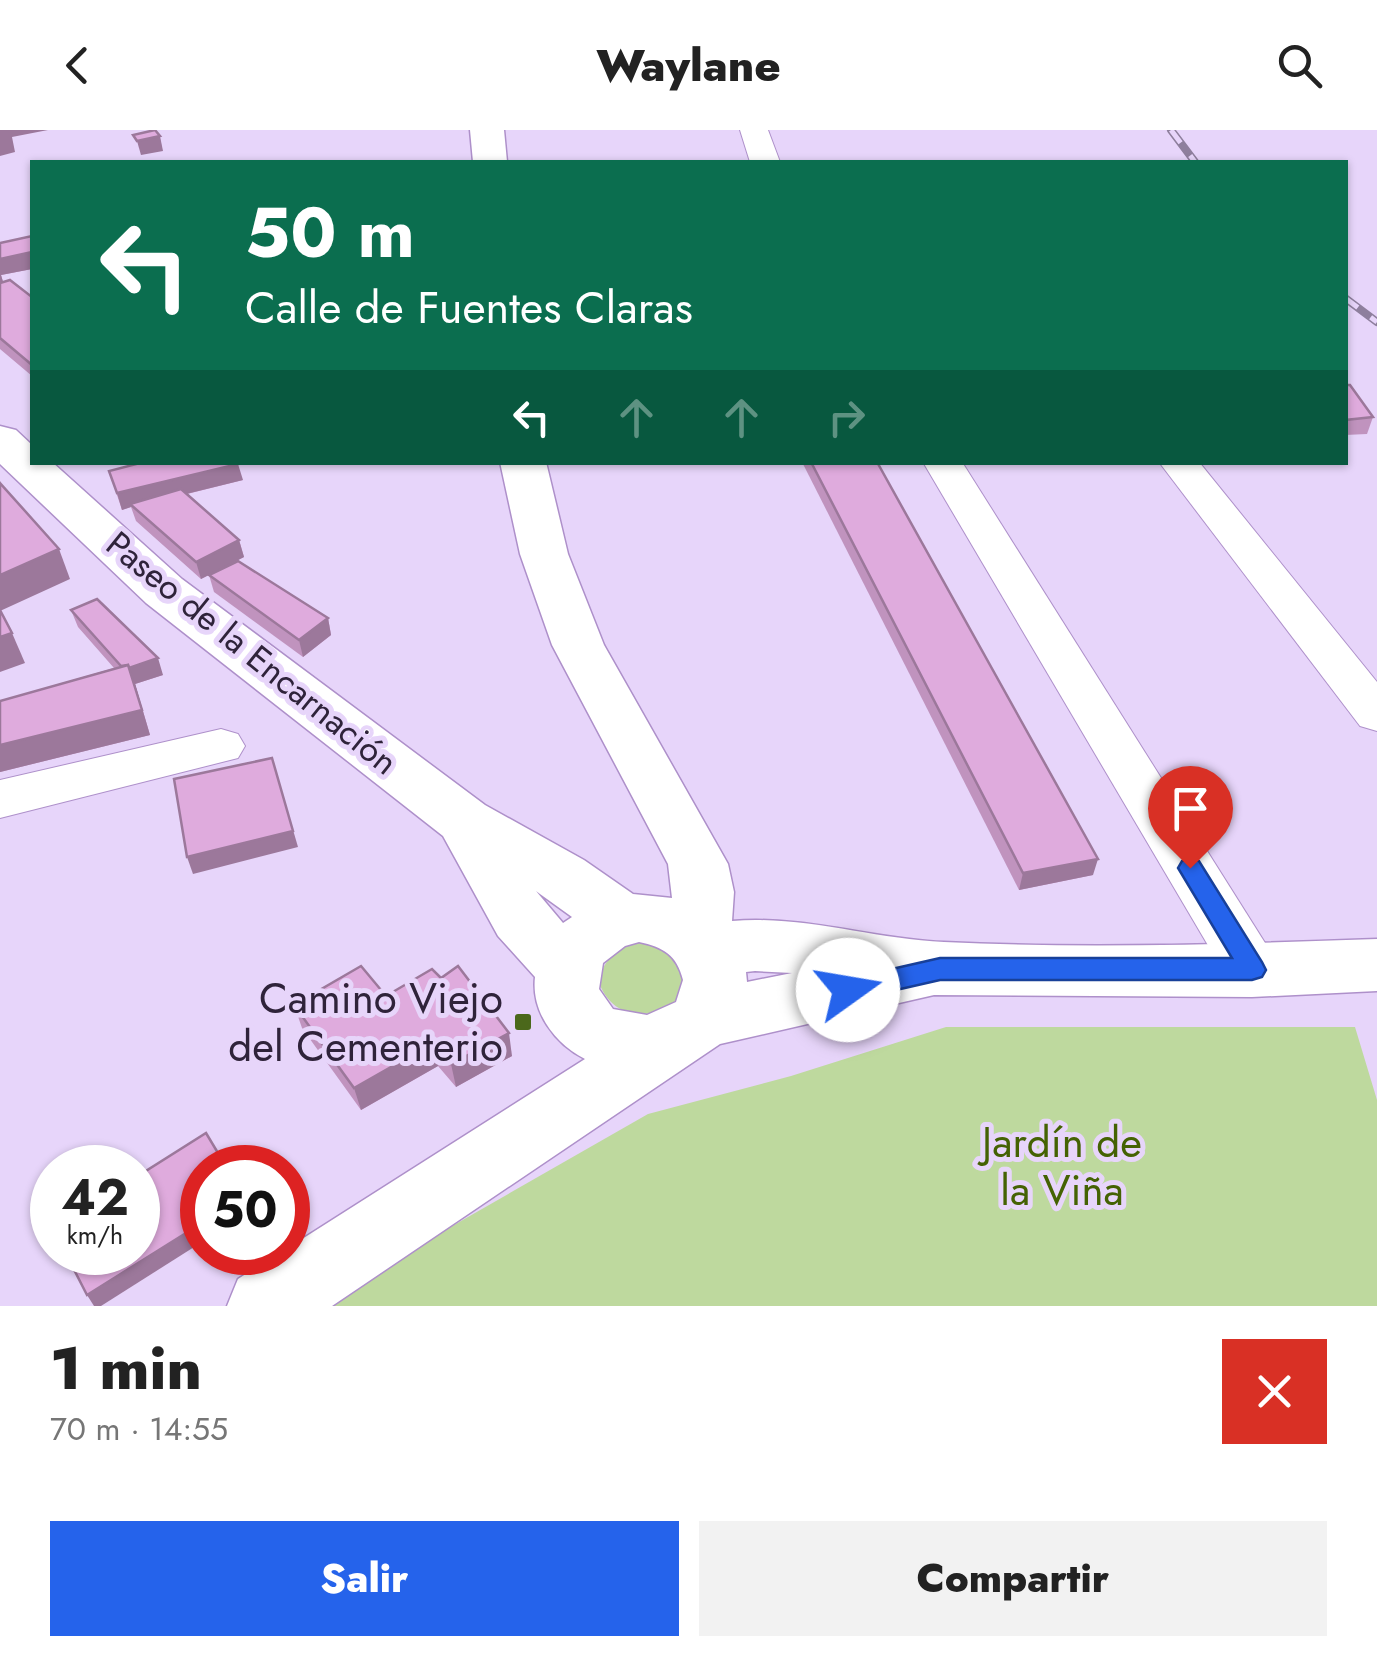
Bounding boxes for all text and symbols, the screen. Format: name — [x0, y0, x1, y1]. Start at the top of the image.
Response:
text: Waylane — [596, 33, 781, 98]
icon: back — [50, 38, 105, 93]
icon: search — [1272, 38, 1327, 93]
text: 50 m — [245, 182, 415, 283]
icon: left — [80, 200, 210, 330]
text: Calle de Fuentes Claras — [245, 275, 693, 340]
icon: left — [504, 390, 559, 445]
icon: ahead — [609, 390, 664, 445]
icon: ahead — [714, 390, 769, 445]
icon: right — [819, 390, 874, 445]
street label: Paseo de la Encarnación — [95, 520, 409, 786]
pin — [1148, 766, 1233, 869]
icon: arrive — [1163, 781, 1218, 836]
position arrow — [796, 938, 900, 1042]
place label: Camino Viejo del Cementerio — [228, 968, 503, 1077]
marker: Camino Viejo del Cementerio — [512, 1011, 534, 1033]
park label: Jardín de la Viña — [977, 1112, 1142, 1221]
speed limit sign: 50 — [180, 1145, 310, 1275]
text: 42 — [61, 1161, 129, 1234]
text: km/h — [67, 1217, 123, 1253]
text: 1 min — [50, 1325, 202, 1412]
button: close — [1222, 1339, 1327, 1444]
text: 70 m · 14:55 — [50, 1406, 228, 1452]
button: Salir — [50, 1521, 679, 1636]
button: Compartir — [699, 1521, 1327, 1636]

